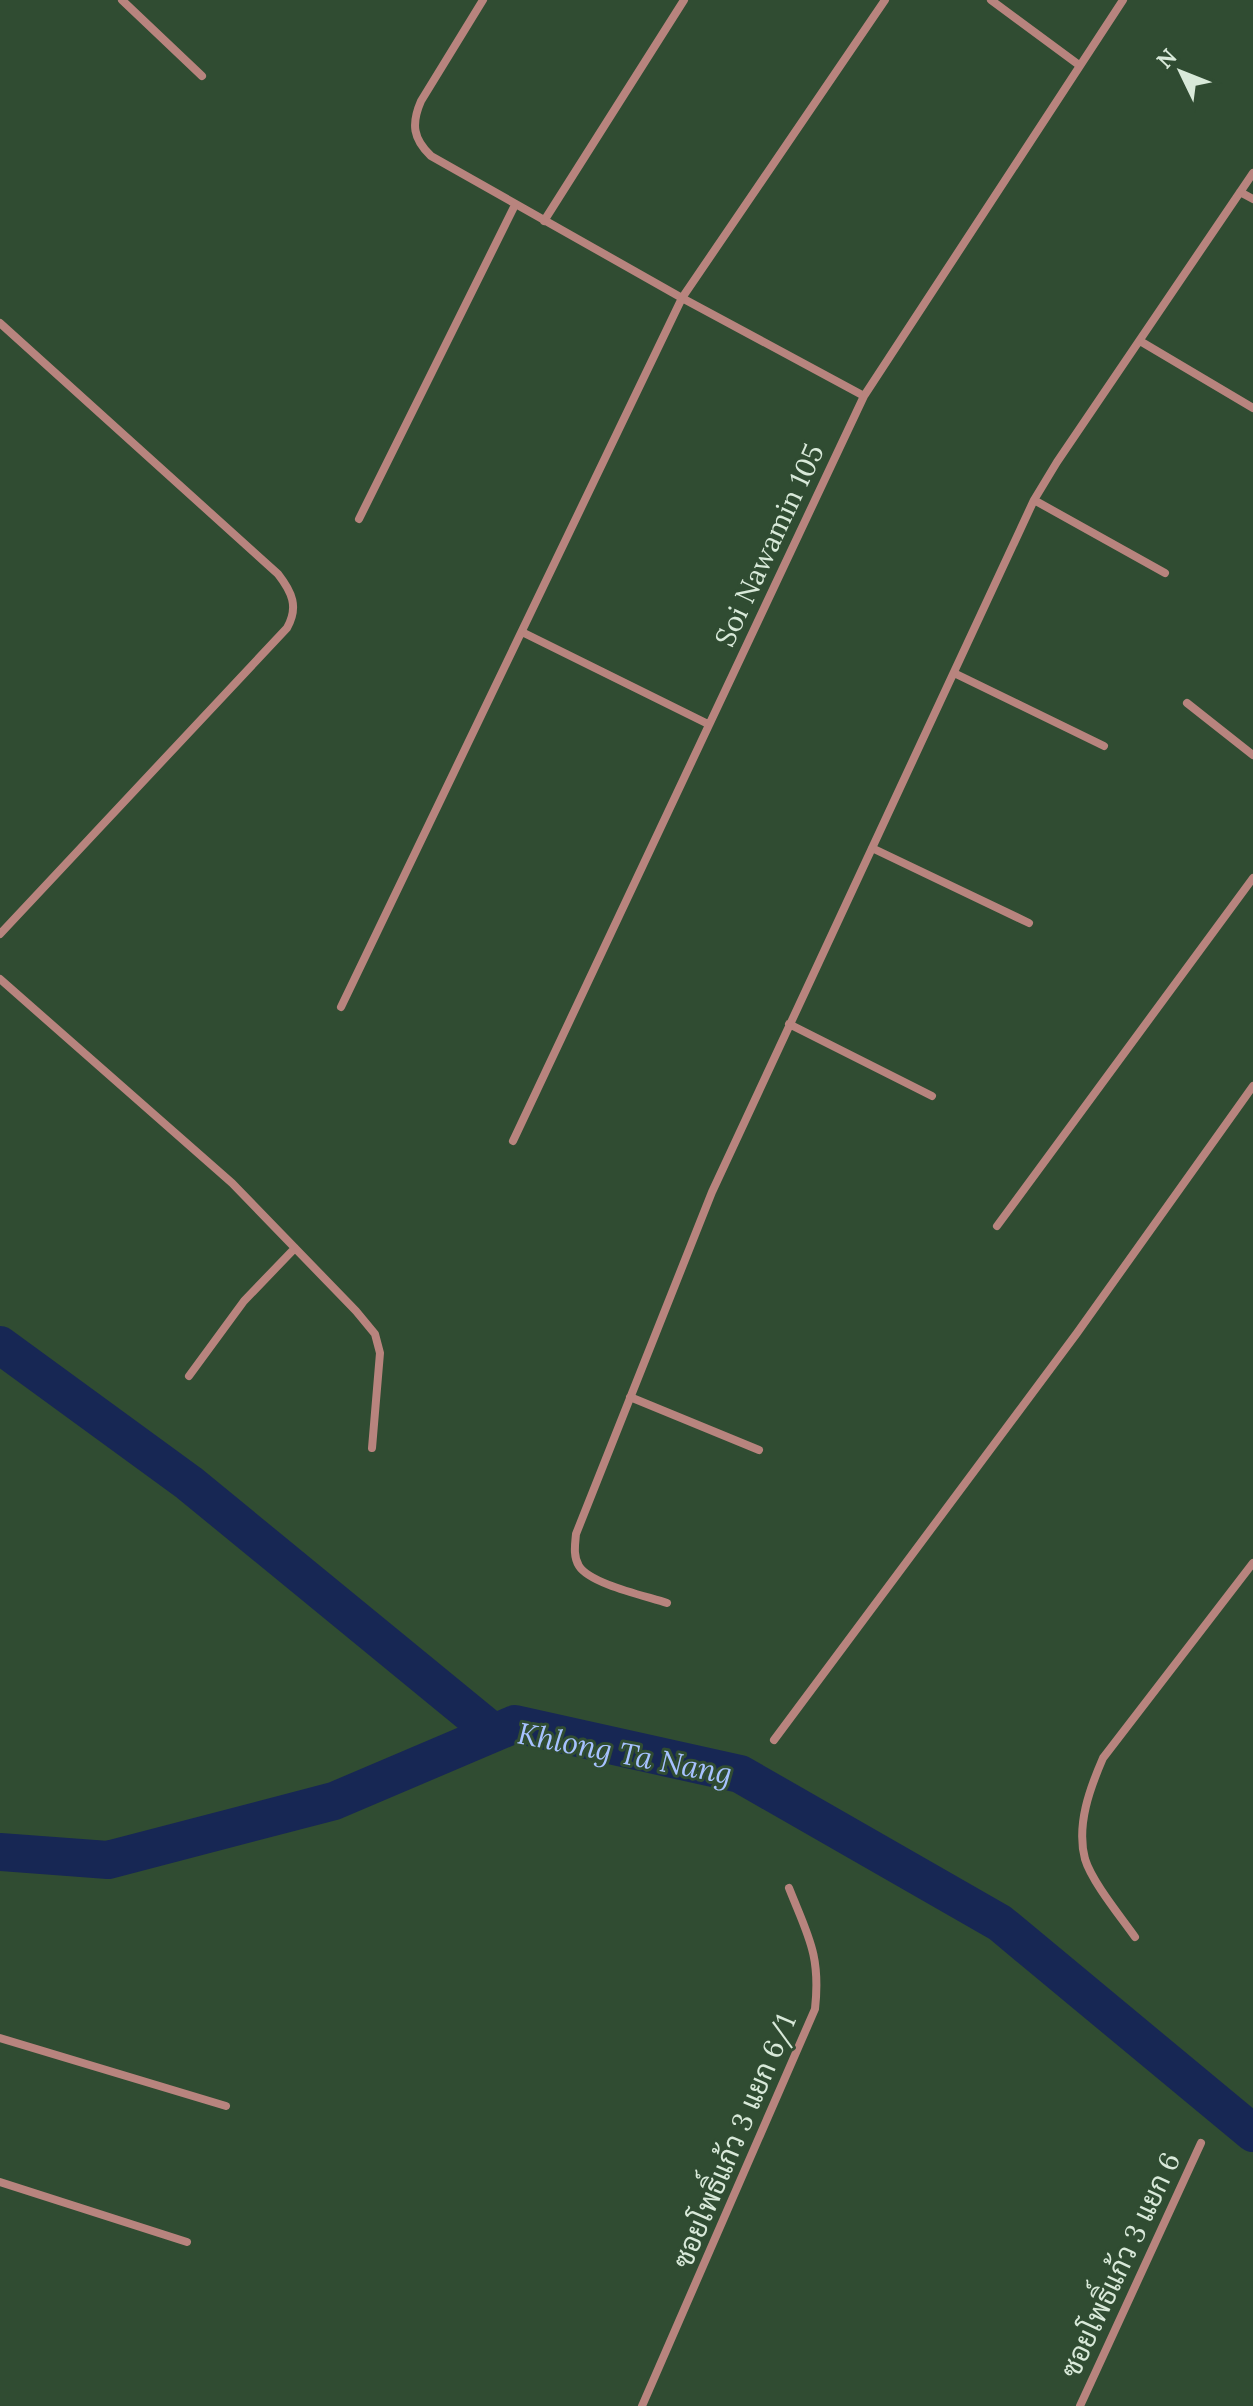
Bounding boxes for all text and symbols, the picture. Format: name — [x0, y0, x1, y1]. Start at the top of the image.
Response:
north arrow — [1141, 32, 1221, 112]
text: N — [1150, 43, 1182, 74]
street label: Soi Nawamin 105 — [706, 438, 832, 652]
water label: Khlong Ta Nang — [515, 1714, 735, 1792]
street label: ซอยโพธิ์แก้ว 3 แยก 6/1 — [659, 2006, 804, 2274]
street label: ซอยโพธิ์แก้ว 3 แยก 6 — [1047, 2144, 1188, 2383]

